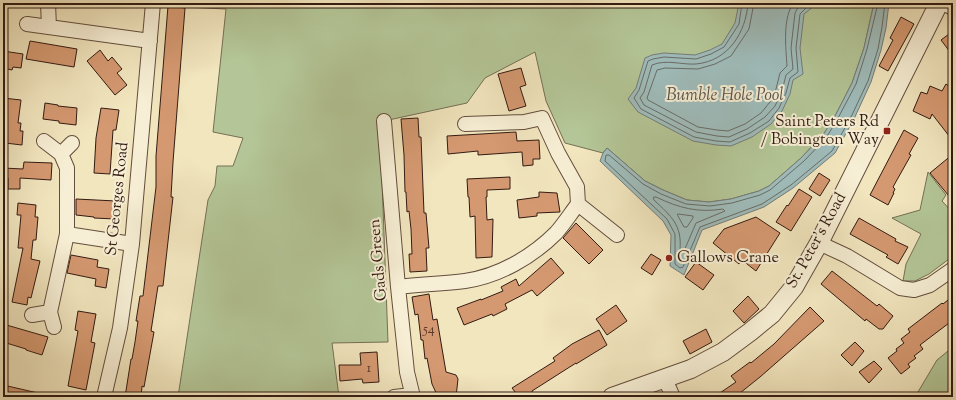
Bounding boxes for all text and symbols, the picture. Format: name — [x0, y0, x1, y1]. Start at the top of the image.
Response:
water label: Bumble Hole Pool — [666, 84, 784, 108]
place label: Saint Peters Rd / Bobington Way — [761, 111, 879, 152]
marker: Saint Peters Rd / Bobington Way — [882, 126, 892, 136]
street label: St Georges Road — [101, 141, 135, 257]
street label: St. Peter's Road — [781, 189, 853, 293]
street label: Gads Green — [364, 217, 394, 302]
place label: Gallows Crane — [677, 247, 779, 270]
marker: Gallows Crane — [664, 253, 674, 263]
house number: 54 — [422, 320, 435, 340]
house number: 1 — [367, 359, 372, 379]

